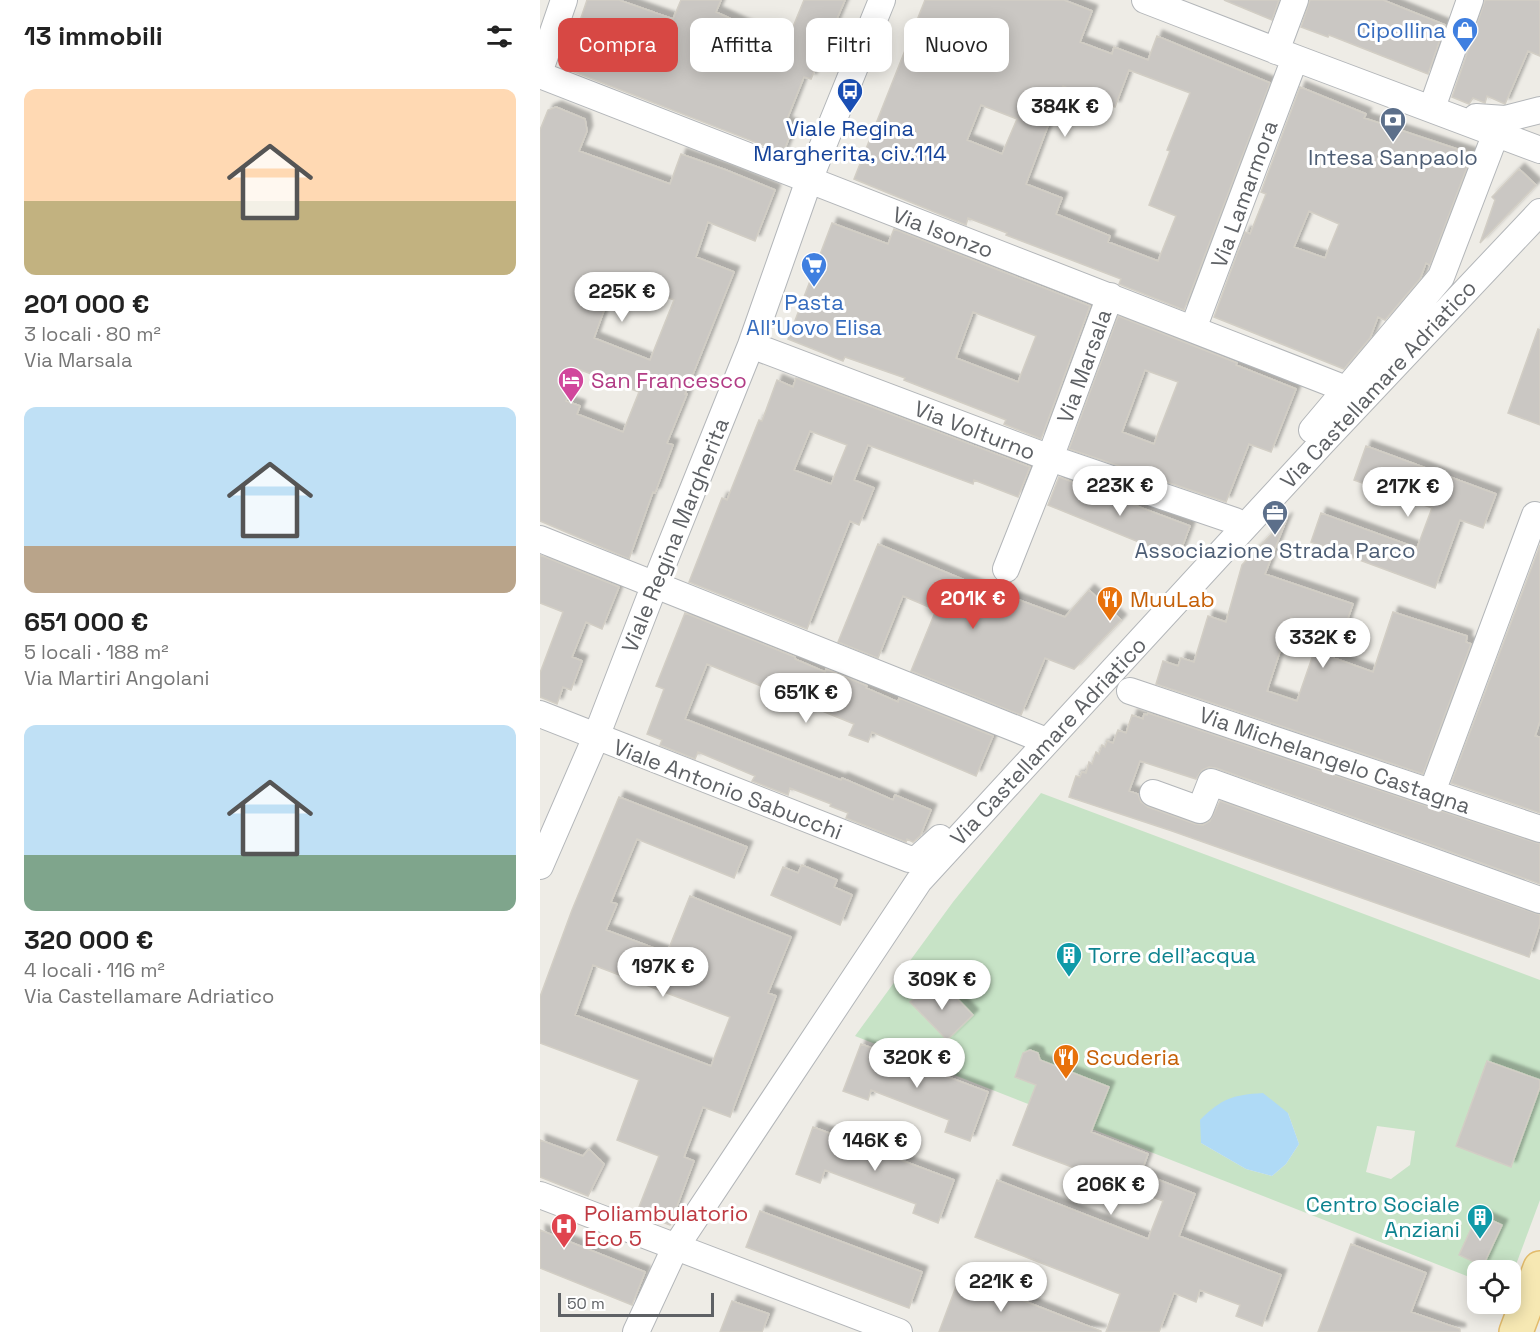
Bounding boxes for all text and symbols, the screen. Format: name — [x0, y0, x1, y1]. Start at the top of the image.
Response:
shop icon: Cipollina — [1450, 15, 1480, 53]
place label: Cipollina — [1356, 16, 1446, 44]
chip: Compra — [558, 18, 678, 72]
chip: Affitta — [690, 18, 794, 72]
chip: Filtri — [806, 18, 892, 72]
chip: Nuovo — [904, 18, 1009, 72]
text: 13 immobili — [24, 19, 163, 53]
icon: filters — [483, 20, 516, 53]
bus stop icon: Viale Regina Margherita, civ.114 — [835, 76, 865, 114]
pin: 384K € — [1016, 87, 1114, 138]
text: 384K € — [1031, 93, 1099, 119]
bank icon: Intesa Sanpaolo — [1378, 105, 1408, 143]
place label: Viale Regina Margherita, civ.114 — [753, 114, 947, 167]
street label: Via Lamarmora — [1204, 116, 1284, 272]
icon: home — [216, 128, 324, 236]
place label: Intesa Sanpaolo — [1308, 143, 1478, 171]
street label: Via Isonzo — [889, 200, 997, 264]
supermarket icon: Pasta All'Uovo Elisa — [799, 250, 829, 288]
pin: 225K € — [573, 272, 671, 323]
street label: Via Castellamare Adriatico — [1274, 274, 1482, 494]
text: 225K € — [589, 278, 655, 304]
text: 201 000 € — [24, 287, 149, 321]
place label: Pasta All'Uovo Elisa — [746, 288, 882, 341]
street label: Via Marsala — [1050, 305, 1118, 427]
text: 3 locali · 80 m² — [24, 321, 161, 347]
text: Via Marsala — [24, 347, 132, 373]
hotel icon: San Francesco — [556, 365, 586, 403]
place label: San Francesco — [591, 366, 747, 394]
street label: Via Volturno — [910, 394, 1040, 466]
street label: Viale Regina Margherita — [615, 413, 735, 656]
icon: home — [216, 446, 324, 554]
pin: 223K € — [1071, 466, 1169, 517]
pin: 217K € — [1359, 467, 1457, 518]
text: 223K € — [1086, 472, 1154, 498]
text: 217K € — [1376, 473, 1440, 499]
office icon: Associazione Strada Parco — [1260, 498, 1290, 536]
place label: Associazione Strada Parco — [1134, 536, 1416, 564]
pin: 201K € — [924, 579, 1022, 630]
restaurant icon: MuuLab — [1095, 584, 1125, 622]
text: 201K € — [940, 585, 1006, 611]
place label: MuuLab — [1130, 585, 1215, 613]
text: 651 000 € — [24, 605, 148, 639]
pin: 332K € — [1274, 618, 1372, 669]
text: 332K € — [1289, 624, 1357, 650]
street label: Via Castellamare Adriatico — [944, 631, 1152, 851]
text: 5 locali · 188 m² — [24, 639, 169, 665]
text: Via Martiri Angolani — [24, 665, 209, 691]
pin: 651K € — [757, 673, 855, 724]
text: 651K € — [774, 679, 838, 705]
street label: Via Michelangelo Castagna — [1196, 700, 1475, 820]
street label: Viale Antonio Sabucchi — [610, 732, 846, 846]
icon: home — [216, 764, 324, 872]
text: 320 000 € — [24, 923, 153, 957]
building icon: Torre dell'acqua — [1054, 940, 1084, 978]
place label: Torre dell'acqua — [1088, 941, 1256, 969]
pin: 197K € — [614, 947, 712, 998]
text: 197K € — [631, 953, 695, 979]
text: 4 locali · 116 m² — [24, 957, 165, 983]
pin: 309K € — [893, 960, 991, 1011]
text: 309K € — [908, 966, 976, 992]
text: Via Castellamare Adriatico — [24, 983, 274, 1009]
pin: 320K € — [868, 1038, 966, 1089]
restaurant icon: Scuderia — [1051, 1042, 1081, 1080]
place label: Scuderia — [1086, 1043, 1180, 1071]
text: 320K € — [883, 1044, 951, 1070]
pin: 146K € — [826, 1121, 924, 1172]
text: 146K € — [842, 1127, 908, 1153]
pin: 206K € — [1062, 1165, 1160, 1216]
text: 206K € — [1077, 1171, 1145, 1197]
place label: Centro Sociale Anziani — [1306, 1190, 1460, 1243]
place label: Poliambulatorio Eco 5 — [584, 1199, 748, 1252]
building icon: Centro Sociale Anziani — [1465, 1202, 1495, 1240]
hospital icon: Poliambulatorio Eco 5 — [549, 1211, 579, 1249]
map controls — [1467, 1260, 1521, 1314]
button: locate — [1467, 1260, 1521, 1314]
pin: 221K € — [952, 1262, 1050, 1313]
text: 221K € — [969, 1268, 1033, 1294]
scale bar — [558, 1290, 714, 1318]
text: 50 m — [567, 1293, 605, 1314]

